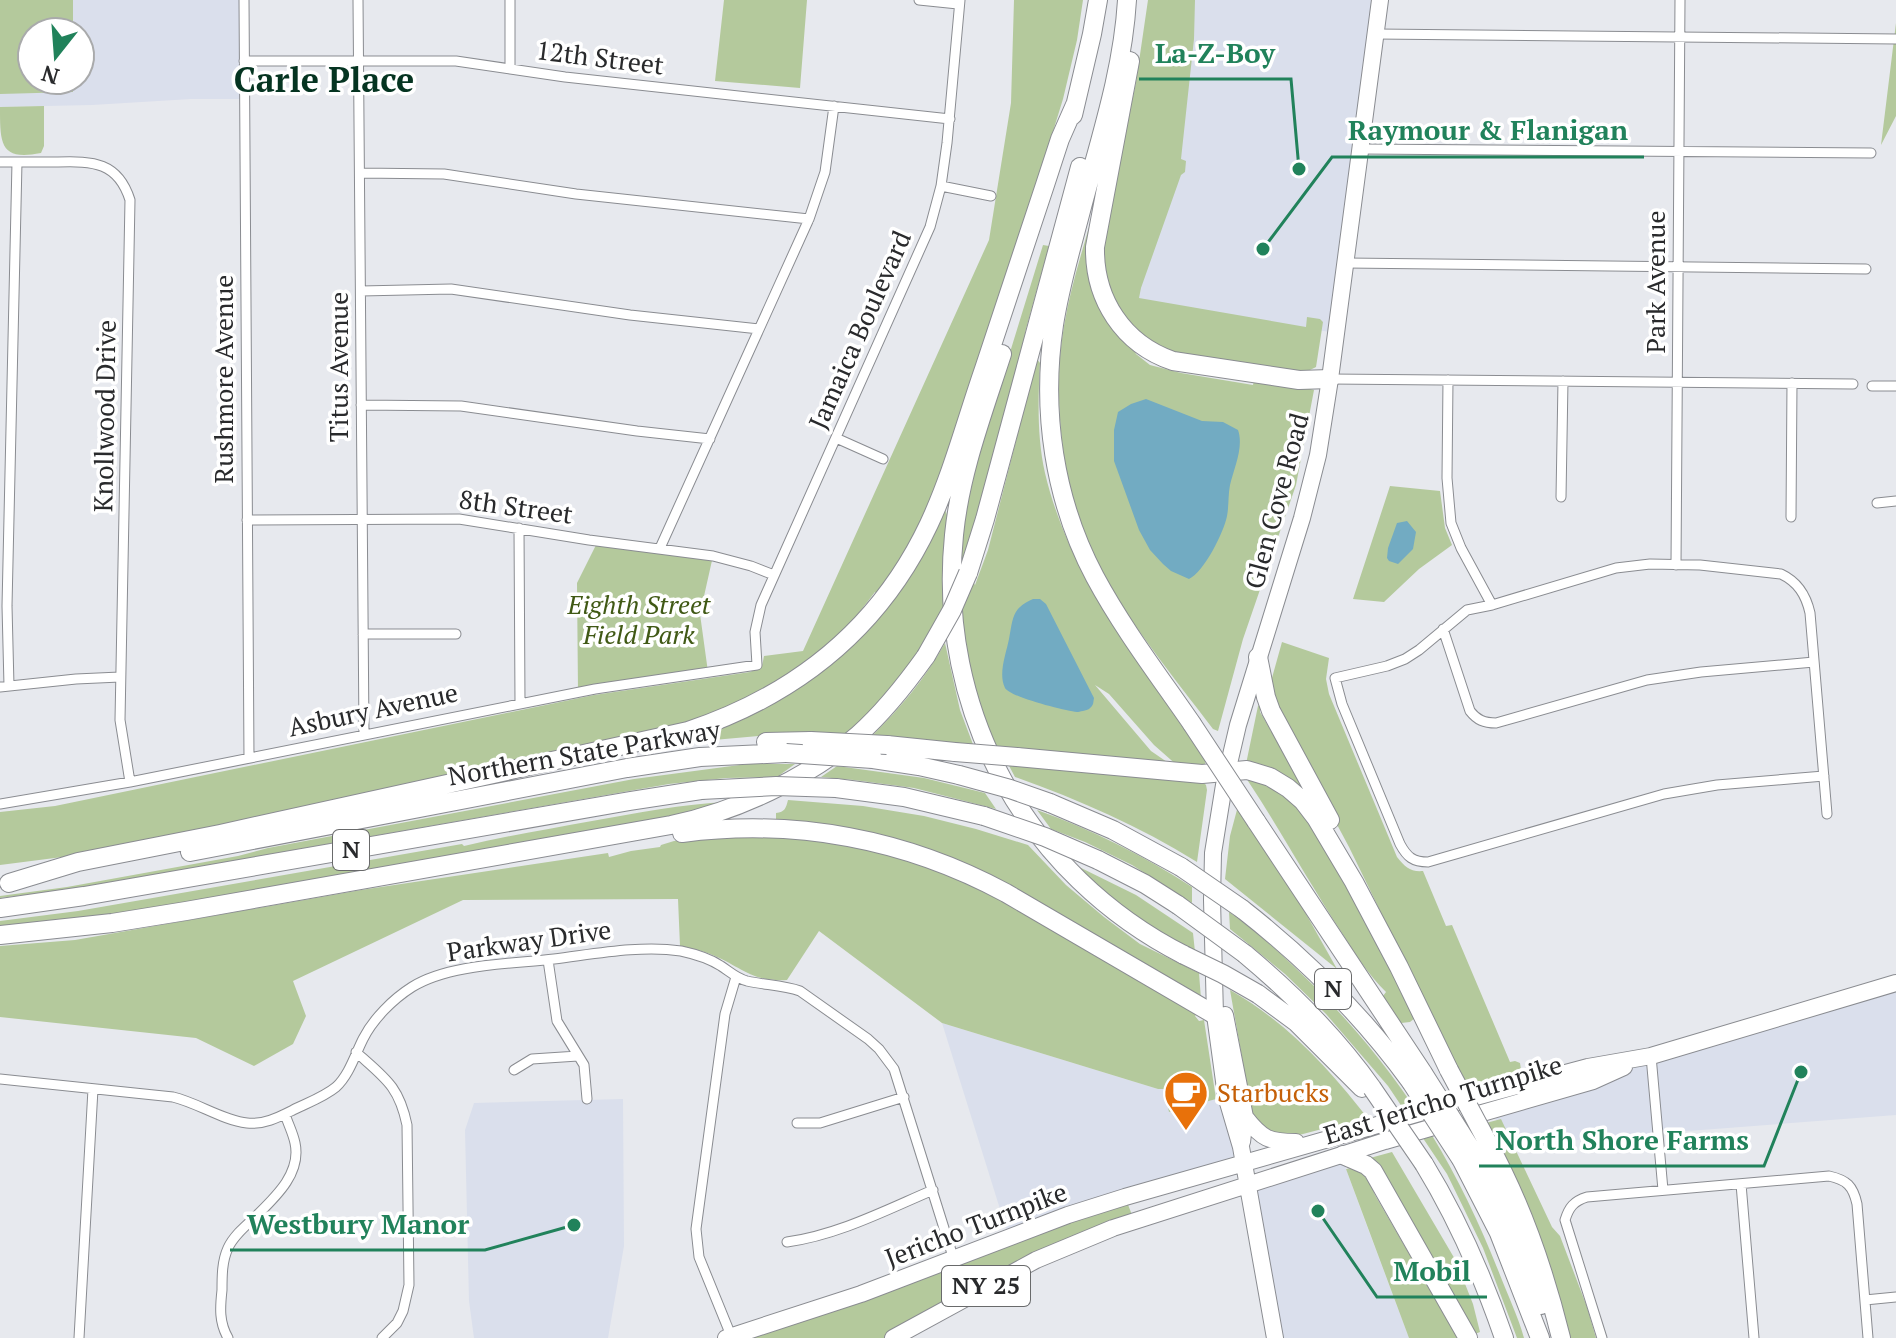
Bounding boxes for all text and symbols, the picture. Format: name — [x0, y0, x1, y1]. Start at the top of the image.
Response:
north arrow — [16, 16, 96, 96]
callout: La-Z-Boy — [1139, 27, 1291, 79]
street label: 12th Street — [534, 32, 666, 82]
text: La-Z-Boy — [1155, 34, 1276, 71]
district label: Carle Place — [234, 57, 414, 102]
text: N — [37, 59, 62, 92]
callout: Raymour & Flanigan — [1332, 105, 1644, 157]
text: Raymour & Flanigan — [1348, 111, 1628, 148]
street label: Park Avenue — [1638, 211, 1672, 353]
street label: Jamaica Boulevard — [800, 225, 918, 434]
street label: Rushmore Avenue — [206, 275, 240, 483]
street label: Titus Avenue — [321, 292, 355, 442]
street label: Knollwood Drive — [85, 319, 123, 512]
street label: Glen Cove Road — [1236, 409, 1316, 592]
street label: 8th Street — [457, 481, 576, 531]
park label: Eighth Street Field Park — [567, 587, 712, 651]
street label: Asbury Avenue — [285, 674, 461, 744]
street label: Northern State Parkway — [445, 711, 724, 793]
road number: N — [333, 830, 369, 870]
street label: Parkway Drive — [445, 912, 613, 968]
road number: N — [1315, 969, 1351, 1009]
street label: East Jericho Turnpike — [1319, 1047, 1566, 1152]
cafe icon: Starbucks — [1162, 1069, 1210, 1132]
place label: Starbucks — [1217, 1075, 1330, 1109]
callout: North Shore Farms — [1479, 1114, 1764, 1166]
text: North Shore Farms — [1495, 1121, 1749, 1158]
street label: Jericho Turnpike — [880, 1174, 1071, 1274]
callout: Westbury Manor — [230, 1198, 485, 1250]
text: Westbury Manor — [247, 1205, 469, 1242]
callout: Mobil — [1377, 1245, 1487, 1297]
text: Mobil — [1393, 1252, 1471, 1289]
road number: NY 25 — [942, 1266, 1030, 1306]

